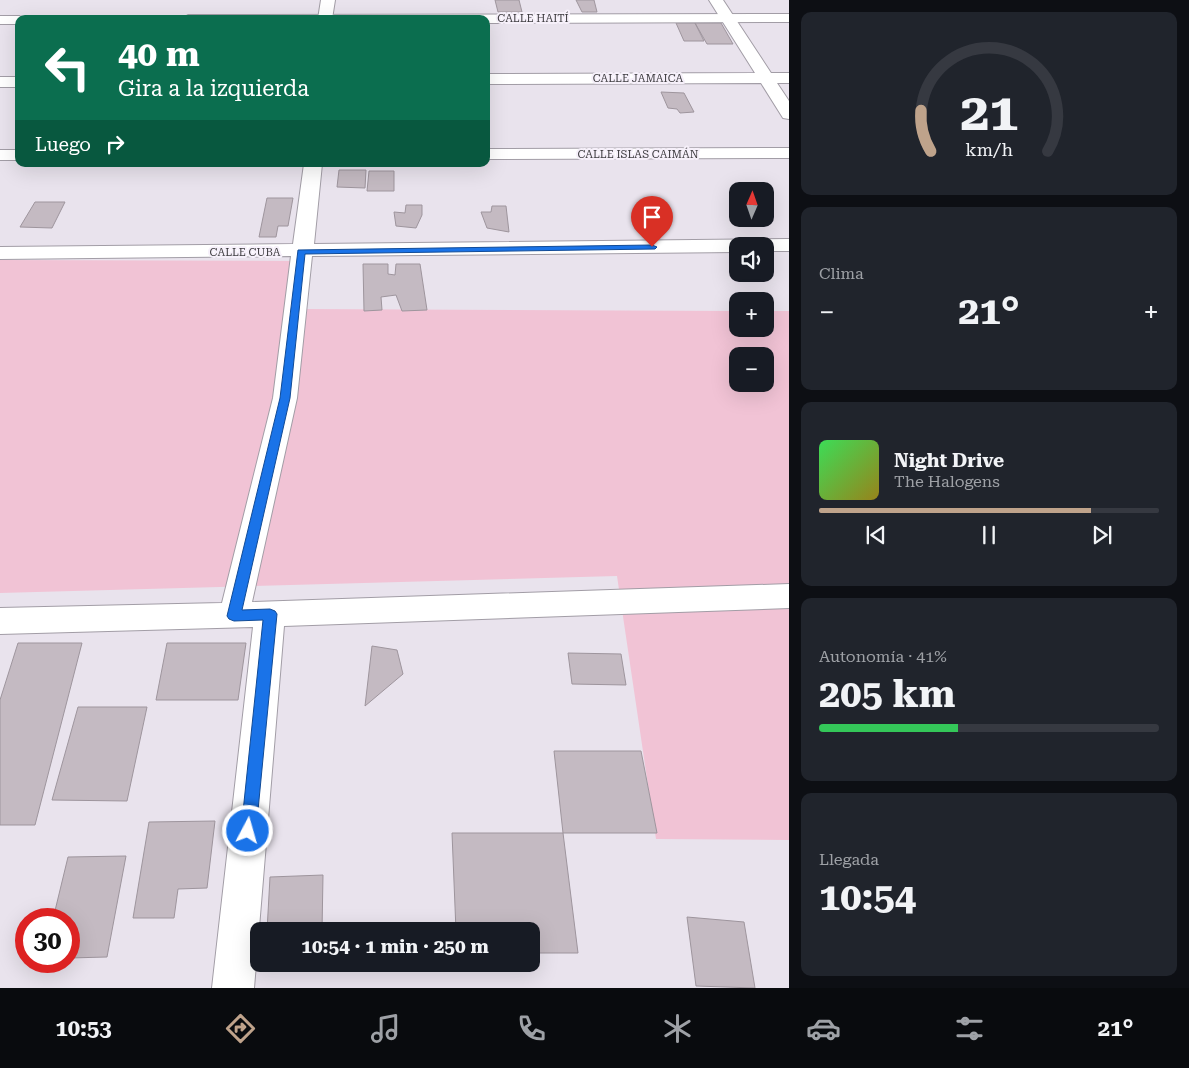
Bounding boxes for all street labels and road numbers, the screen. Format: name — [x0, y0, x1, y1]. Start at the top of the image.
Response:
street label: CALLE HAITÍ — [497, 11, 569, 25]
street label: CALLE JAMAICA — [593, 72, 684, 85]
street label: CALLE ISLAS CAIMÁN — [577, 147, 699, 161]
street label: CALLE CUBA — [210, 246, 281, 259]

